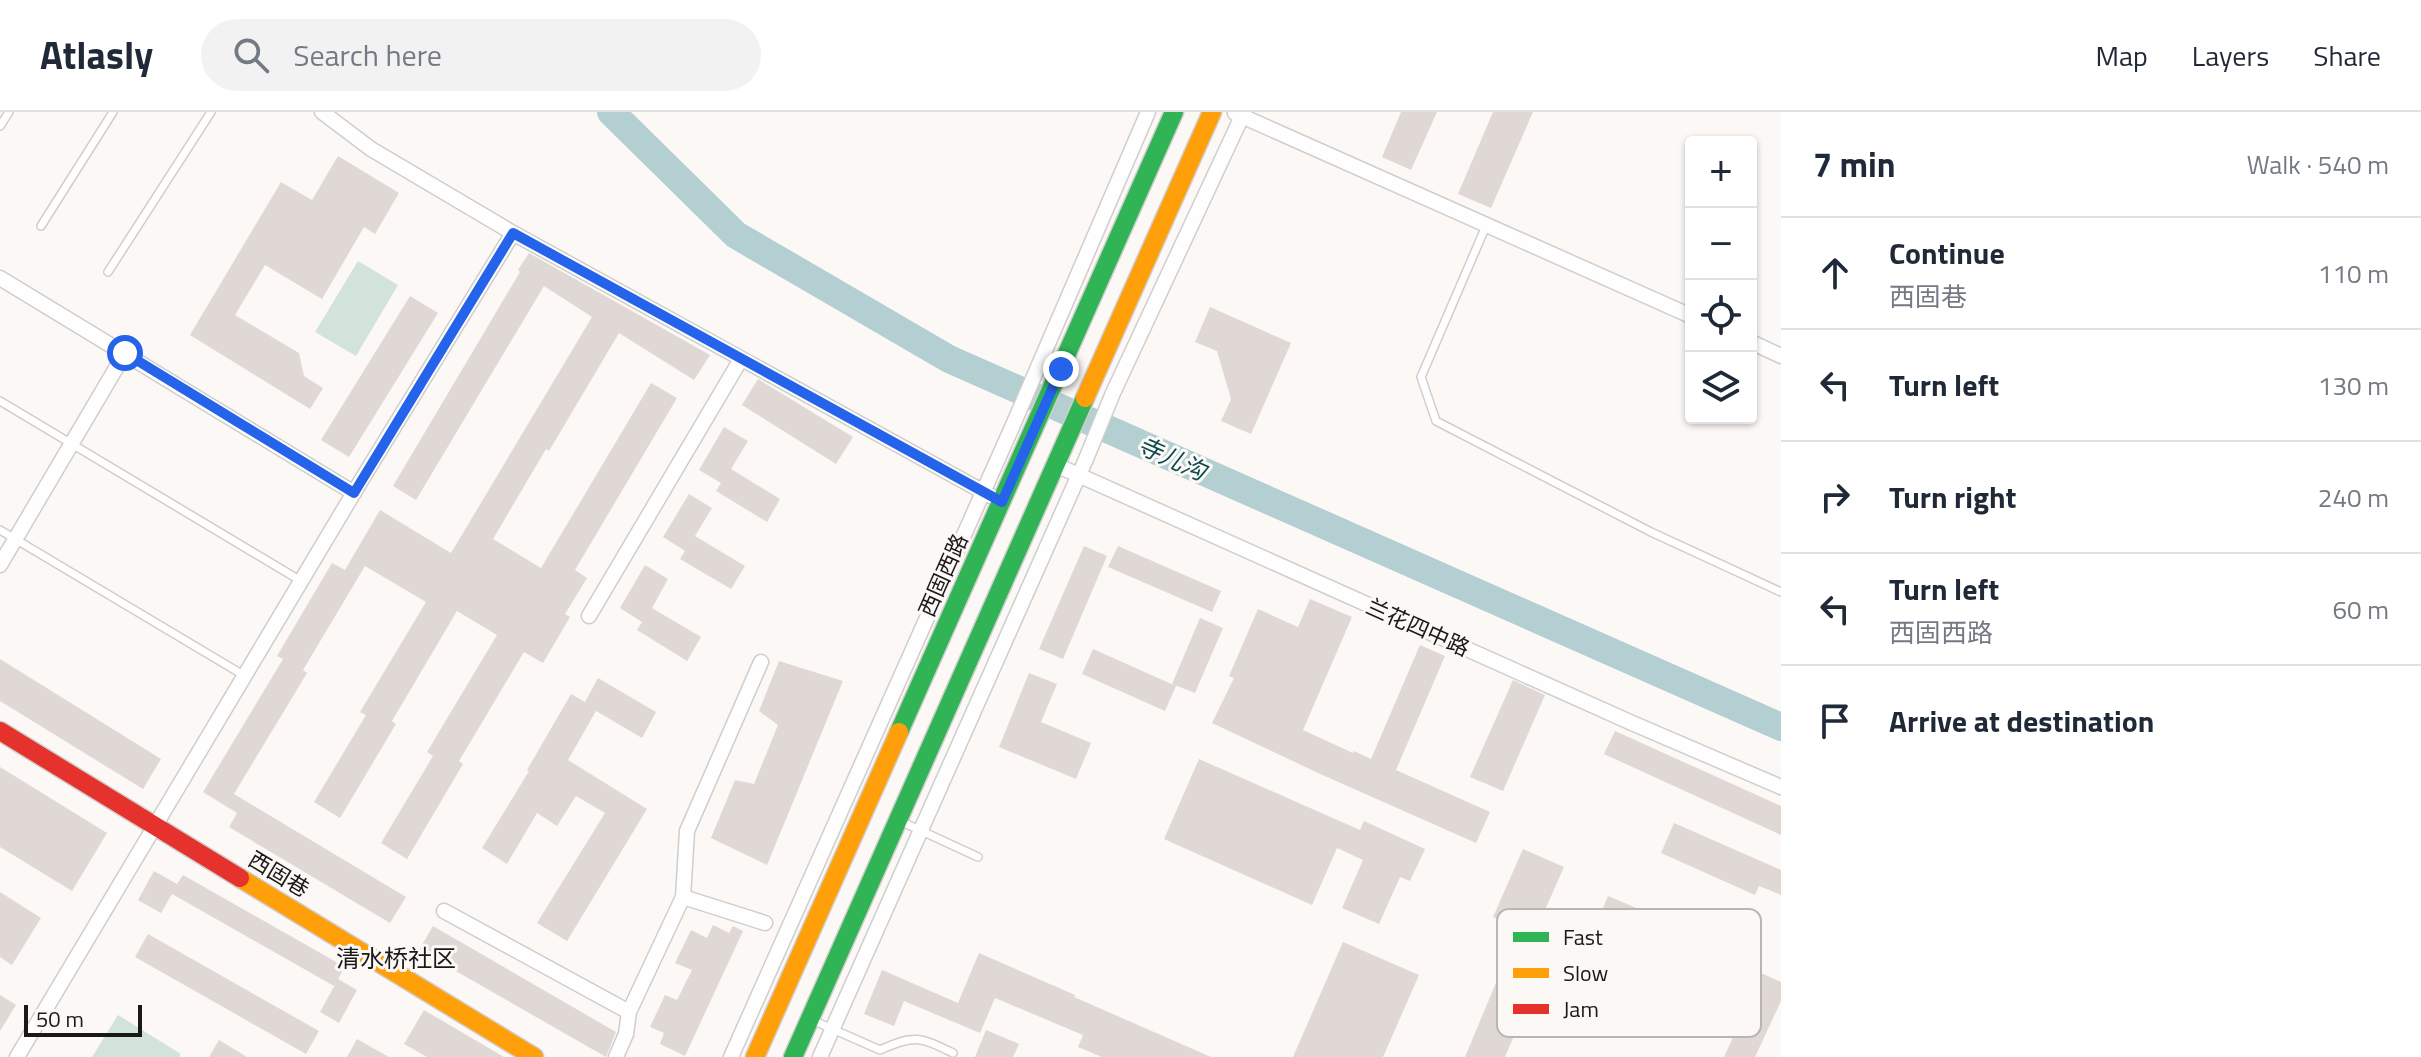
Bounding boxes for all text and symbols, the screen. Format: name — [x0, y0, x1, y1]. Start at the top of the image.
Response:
search box — [201, 19, 761, 91]
text: Atlasly — [40, 26, 153, 84]
text: Search here — [293, 32, 442, 78]
icon: search — [229, 33, 273, 77]
text: Map — [2095, 34, 2148, 77]
text: Layers — [2192, 34, 2269, 77]
text: Share — [2313, 34, 2381, 77]
map controls — [1685, 136, 1757, 424]
button: + — [1685, 136, 1757, 208]
text: 7 min — [1813, 138, 1896, 190]
text: Walk · 540 m — [2247, 145, 2389, 184]
button: − — [1685, 208, 1757, 280]
text: Continue — [1889, 230, 2005, 276]
icon: ahead — [1813, 251, 1857, 295]
text: 110 m — [2318, 254, 2389, 293]
text: 西固巷 — [1889, 277, 1967, 316]
button: locate — [1685, 280, 1757, 352]
route start — [107, 335, 143, 371]
route end — [1043, 351, 1079, 387]
button: layers — [1685, 352, 1757, 424]
text: Turn left — [1889, 362, 1999, 408]
icon: left — [1813, 363, 1857, 407]
text: 130 m — [2318, 366, 2389, 405]
water label: 寺儿沟 — [1132, 427, 1215, 490]
text: Turn right — [1889, 474, 2017, 520]
icon: right — [1813, 475, 1857, 519]
text: 240 m — [2318, 478, 2389, 517]
street label: 西固西路 — [910, 528, 976, 622]
text: Turn left — [1889, 566, 1999, 612]
icon: left — [1813, 587, 1857, 631]
street label: 兰花四中路 — [1361, 589, 1475, 665]
text: 60 m — [2332, 590, 2389, 629]
text: 西固西路 — [1889, 613, 1993, 652]
text: Arrive at destination — [1889, 698, 2154, 744]
icon: arrive — [1813, 699, 1857, 743]
street label: 西固巷 — [242, 842, 316, 906]
legend — [1497, 909, 1761, 1037]
text: Fast — [1563, 920, 1603, 954]
district label: 清水桥社区 — [336, 940, 456, 976]
text: Slow — [1563, 956, 1609, 990]
text: Jam — [1563, 992, 1599, 1026]
scale bar — [24, 1001, 142, 1037]
text: 50 m — [36, 1002, 84, 1036]

